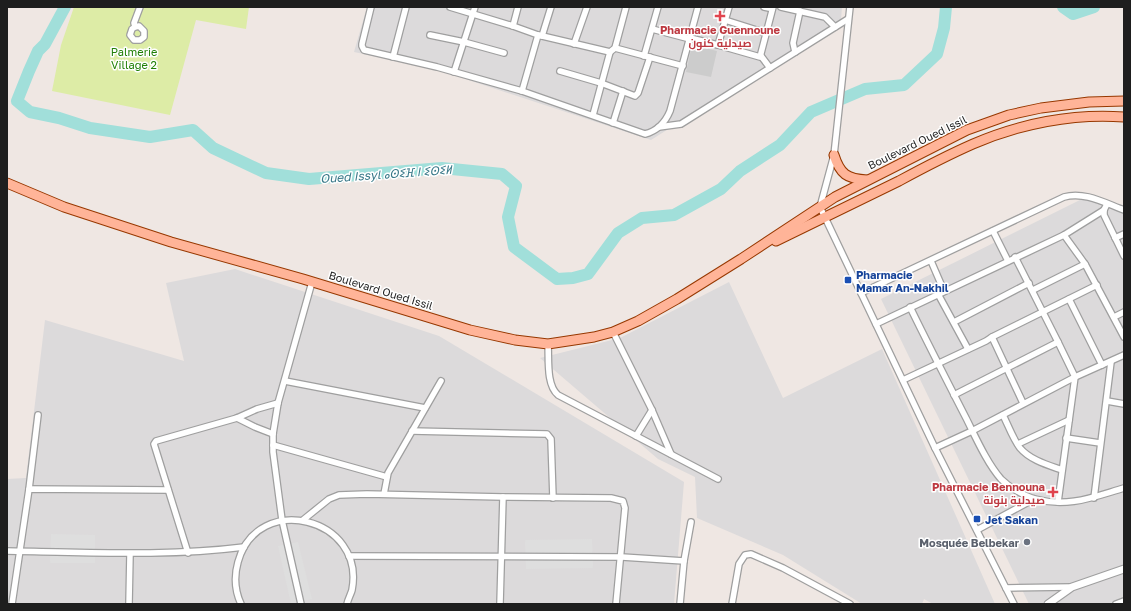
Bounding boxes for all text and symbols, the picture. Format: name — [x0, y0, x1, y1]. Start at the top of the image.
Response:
marker: Pharmacie Guennoune صيدلية كنون — [715, 11, 725, 21]
place label: Pharmacie Guennoune صيدلية كنون — [660, 23, 781, 51]
park label: Palmerie Village 2 — [111, 45, 157, 71]
street label: Boulevard Oued Issil — [866, 112, 969, 172]
water label: Oued Issyl ⴰⵙⵉⴼ ⵏ ⵉⵙⵉⵍ — [320, 162, 454, 186]
street label: Boulevard Oued Issil — [327, 268, 435, 312]
place label: Pharmacie Mamar An-Nakhil — [856, 268, 949, 294]
marker: Pharmacie Mamar An-Nakhil — [843, 275, 853, 285]
place label: Pharmacie Bennouna صيدلية بنونة — [932, 480, 1045, 508]
marker: Pharmacie Bennouna صيدلية بنونة — [1048, 487, 1058, 497]
place label: Jet Sakan — [985, 513, 1038, 526]
marker: Jet Sakan — [972, 514, 982, 524]
place label: Mosquée Belbekar — [919, 536, 1020, 549]
marker: Mosquée Belbekar — [1022, 537, 1032, 547]

